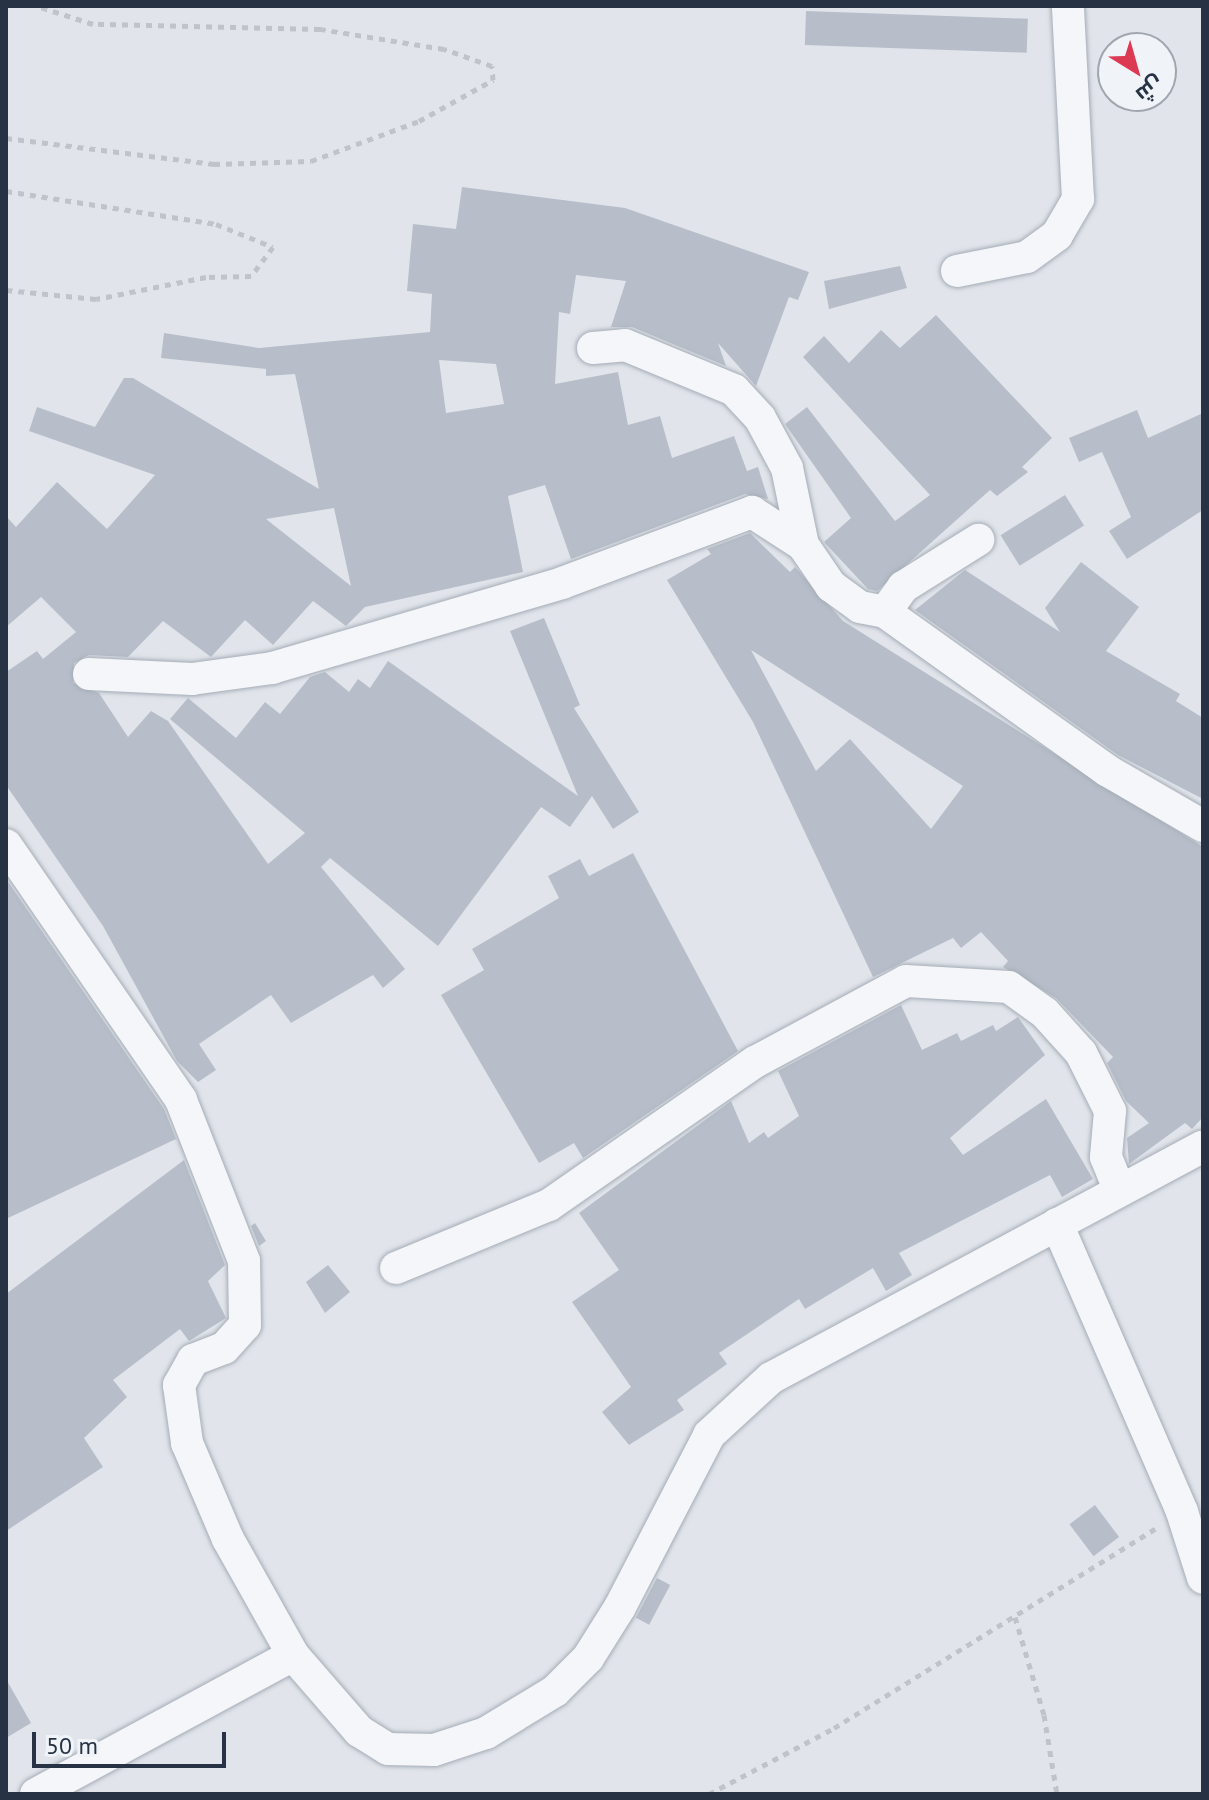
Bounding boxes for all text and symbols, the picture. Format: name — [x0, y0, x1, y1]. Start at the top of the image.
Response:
north arrow — [1097, 32, 1177, 112]
text: ش — [1131, 70, 1170, 109]
scale bar — [36, 1716, 230, 1766]
text: 50 m — [46, 1730, 98, 1761]

